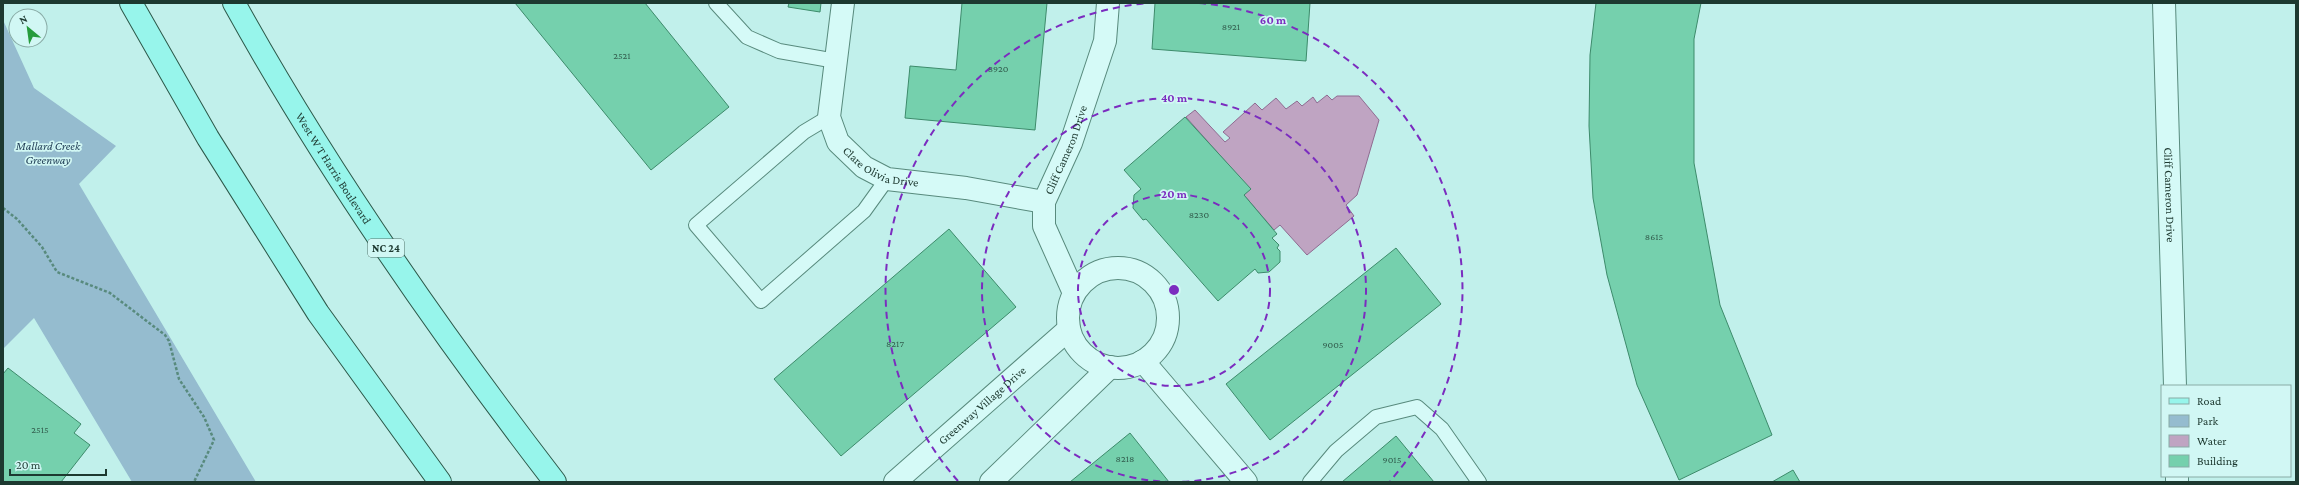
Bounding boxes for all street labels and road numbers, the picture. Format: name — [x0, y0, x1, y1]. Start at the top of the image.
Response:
street label: Cliff Cameron Drive — [1041, 104, 1090, 197]
street label: West W T Harris Boulevard — [293, 110, 375, 227]
street label: Clare Olivia Drive — [840, 143, 919, 190]
street label: Cliff Cameron Drive — [2161, 147, 2178, 243]
road number: NC 24 — [368, 239, 404, 257]
street label: Greenway Village Drive — [936, 363, 1029, 448]

